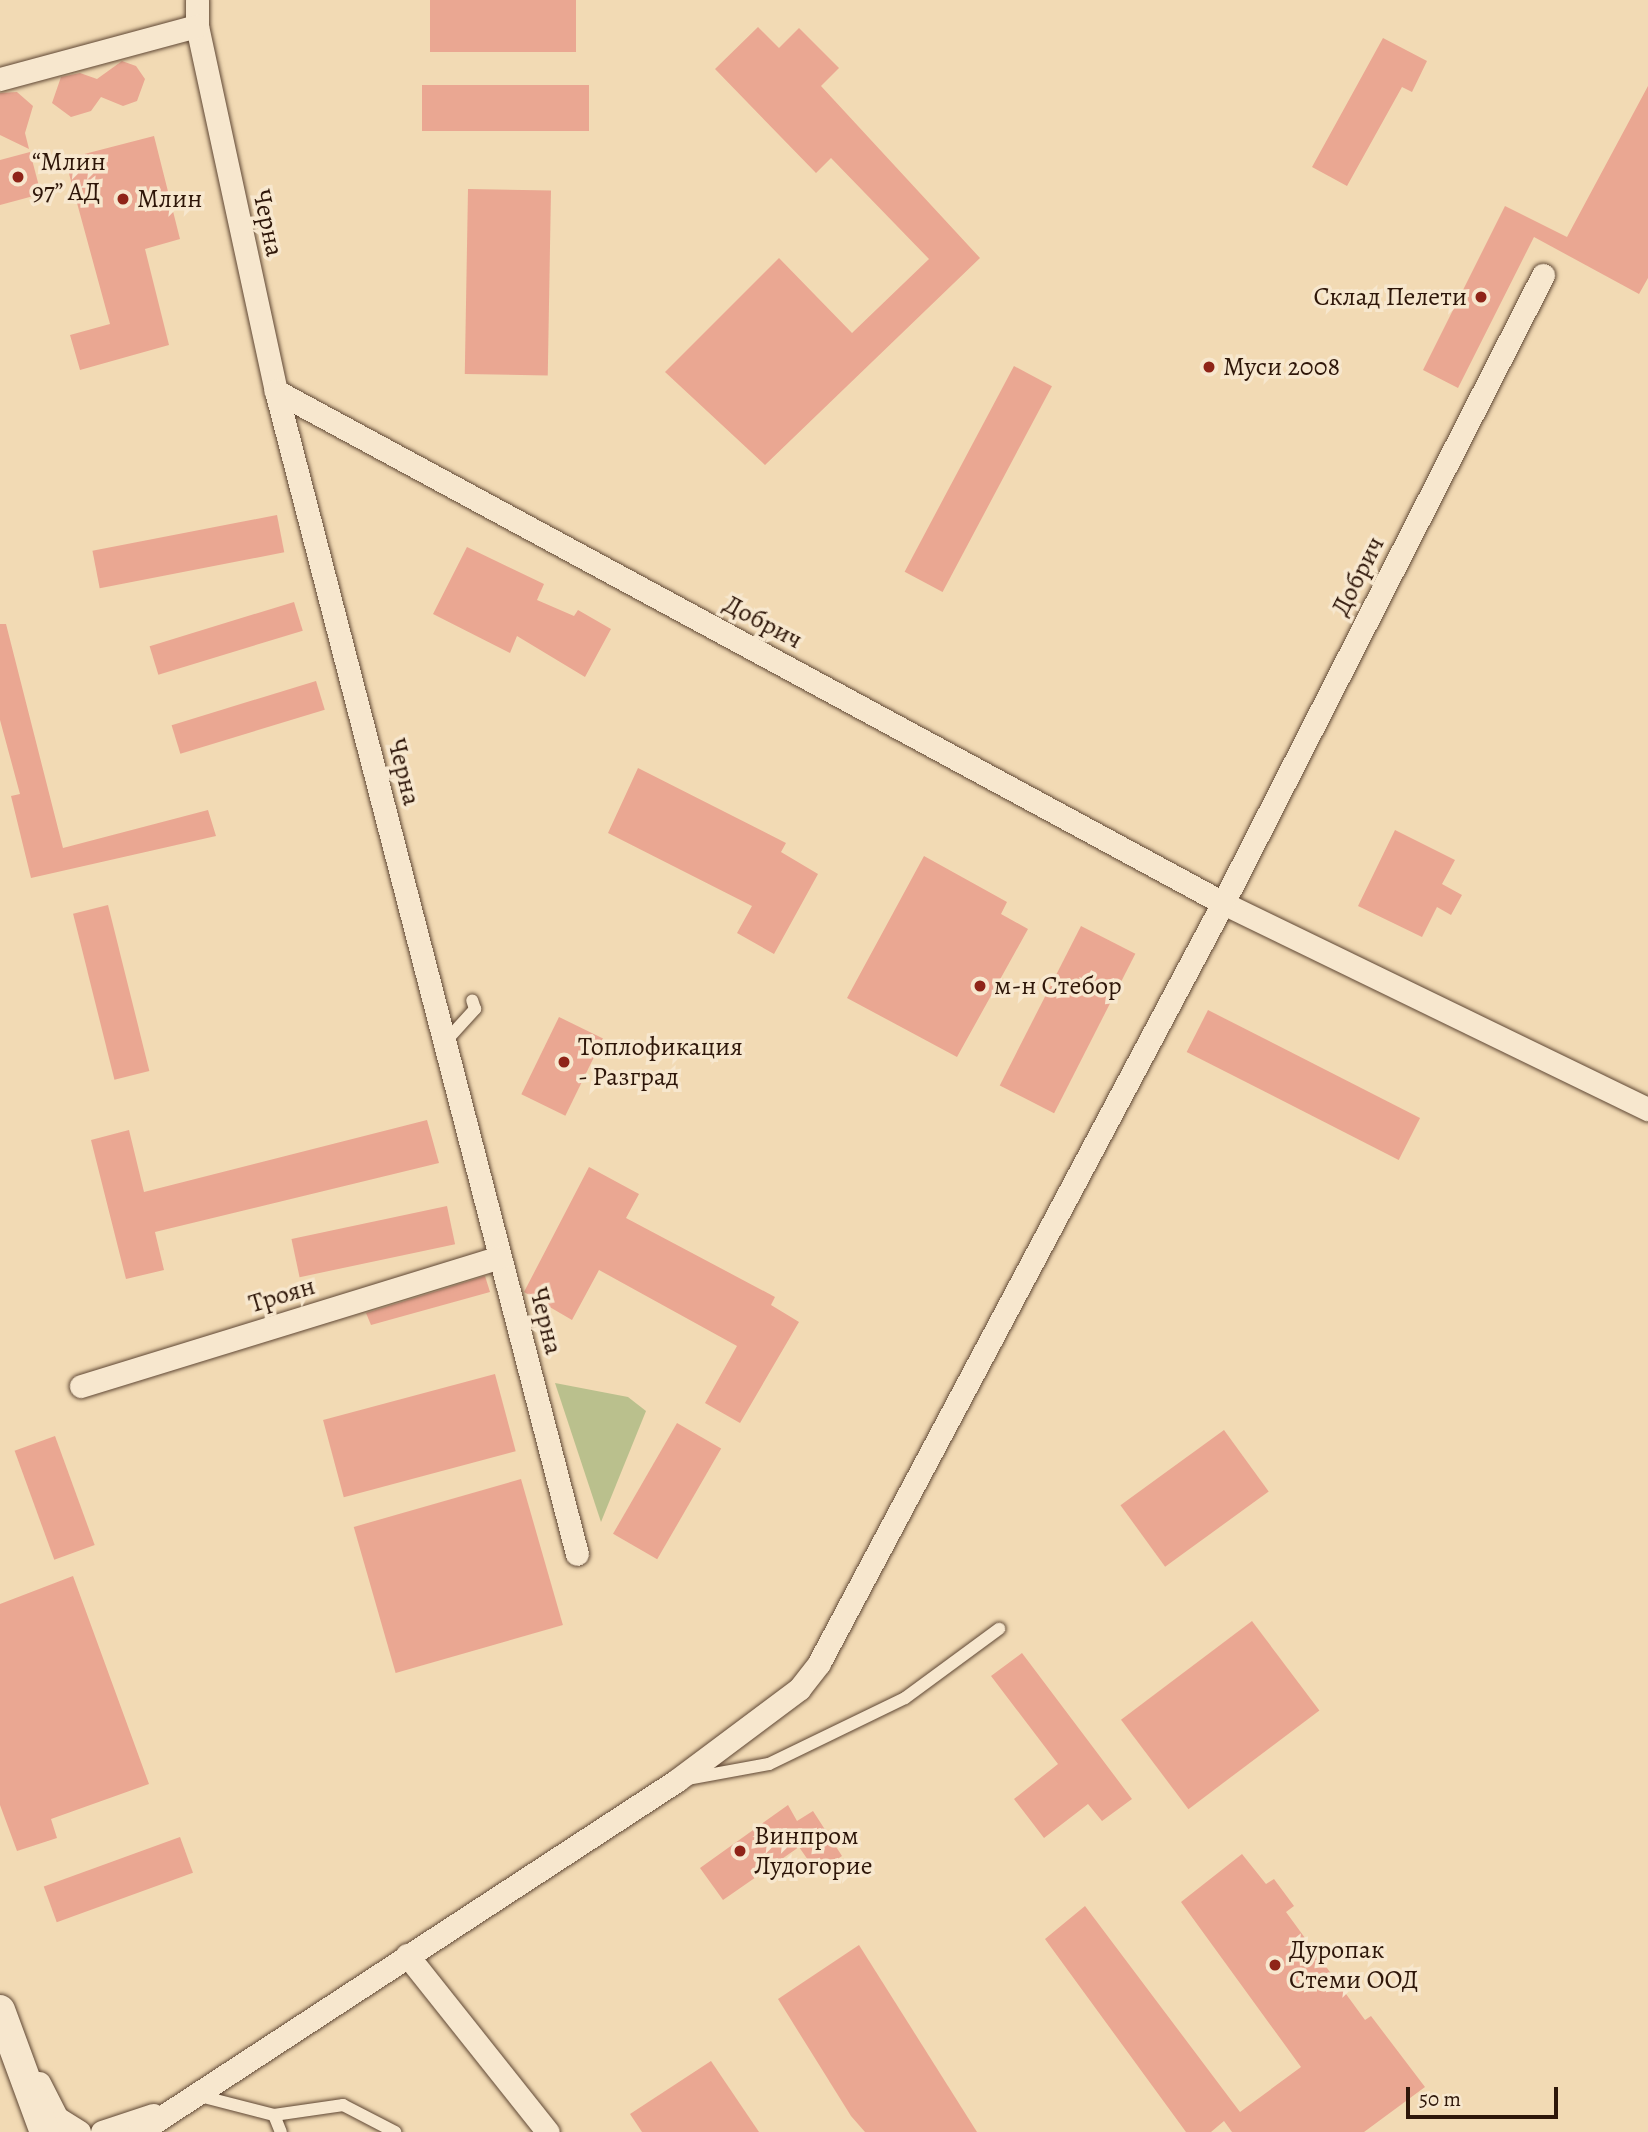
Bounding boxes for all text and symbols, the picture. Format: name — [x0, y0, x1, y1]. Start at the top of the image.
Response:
place label: “Млин 97” АД — [32, 146, 106, 208]
marker: “Млин 97” АД — [10, 169, 26, 185]
place label: Млин — [137, 183, 202, 215]
street label: Черна — [246, 187, 290, 259]
marker: Млин — [115, 191, 131, 207]
place label: Склад Пелети — [1314, 281, 1467, 313]
marker: Склад Пелети — [1473, 289, 1489, 305]
place label: Муси 2008 — [1223, 351, 1340, 383]
marker: Муси 2008 — [1201, 359, 1217, 375]
street label: Добрич — [1325, 531, 1391, 621]
street label: Добрич — [718, 588, 808, 656]
street label: Черна — [381, 735, 427, 809]
place label: м-н Стебор — [994, 970, 1122, 1002]
marker: м-н Стебор — [972, 978, 988, 994]
place label: Топлофикация - Разград — [578, 1031, 743, 1092]
marker: Топлофикация - Разград — [556, 1054, 572, 1070]
street label: Троян — [245, 1270, 319, 1320]
street label: Черна — [523, 1284, 569, 1358]
place label: Винпром Лудогорие — [754, 1820, 873, 1882]
marker: Винпром Лудогорие — [732, 1843, 748, 1859]
place label: Дуропак Стеми ООД — [1289, 1934, 1418, 1996]
marker: Дуропак Стеми ООД — [1267, 1957, 1283, 1973]
scale bar — [1410, 2072, 1562, 2116]
text: 50 m — [1419, 2085, 1461, 2113]

